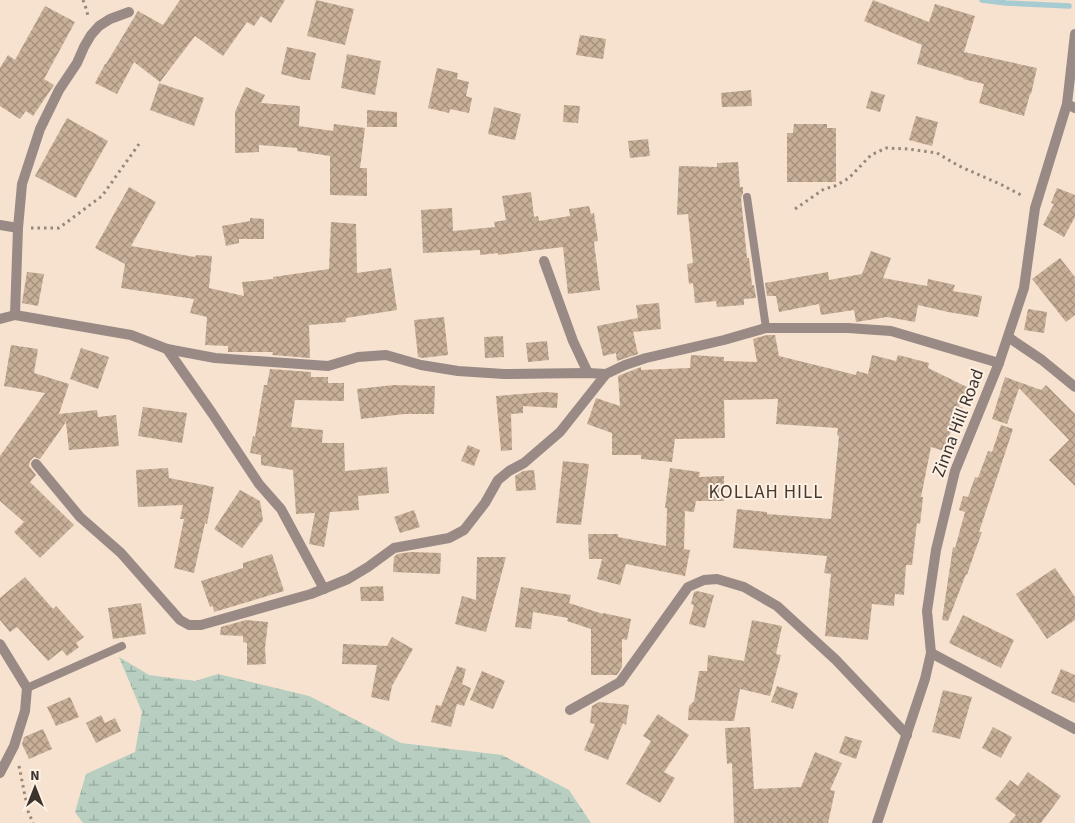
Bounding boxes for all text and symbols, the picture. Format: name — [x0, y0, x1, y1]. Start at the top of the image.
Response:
street label: Zinna Hill Road — [926, 365, 990, 481]
district label: KOLLAH HILL — [708, 479, 824, 506]
north arrow — [10, 763, 60, 813]
text: N — [30, 766, 40, 786]

